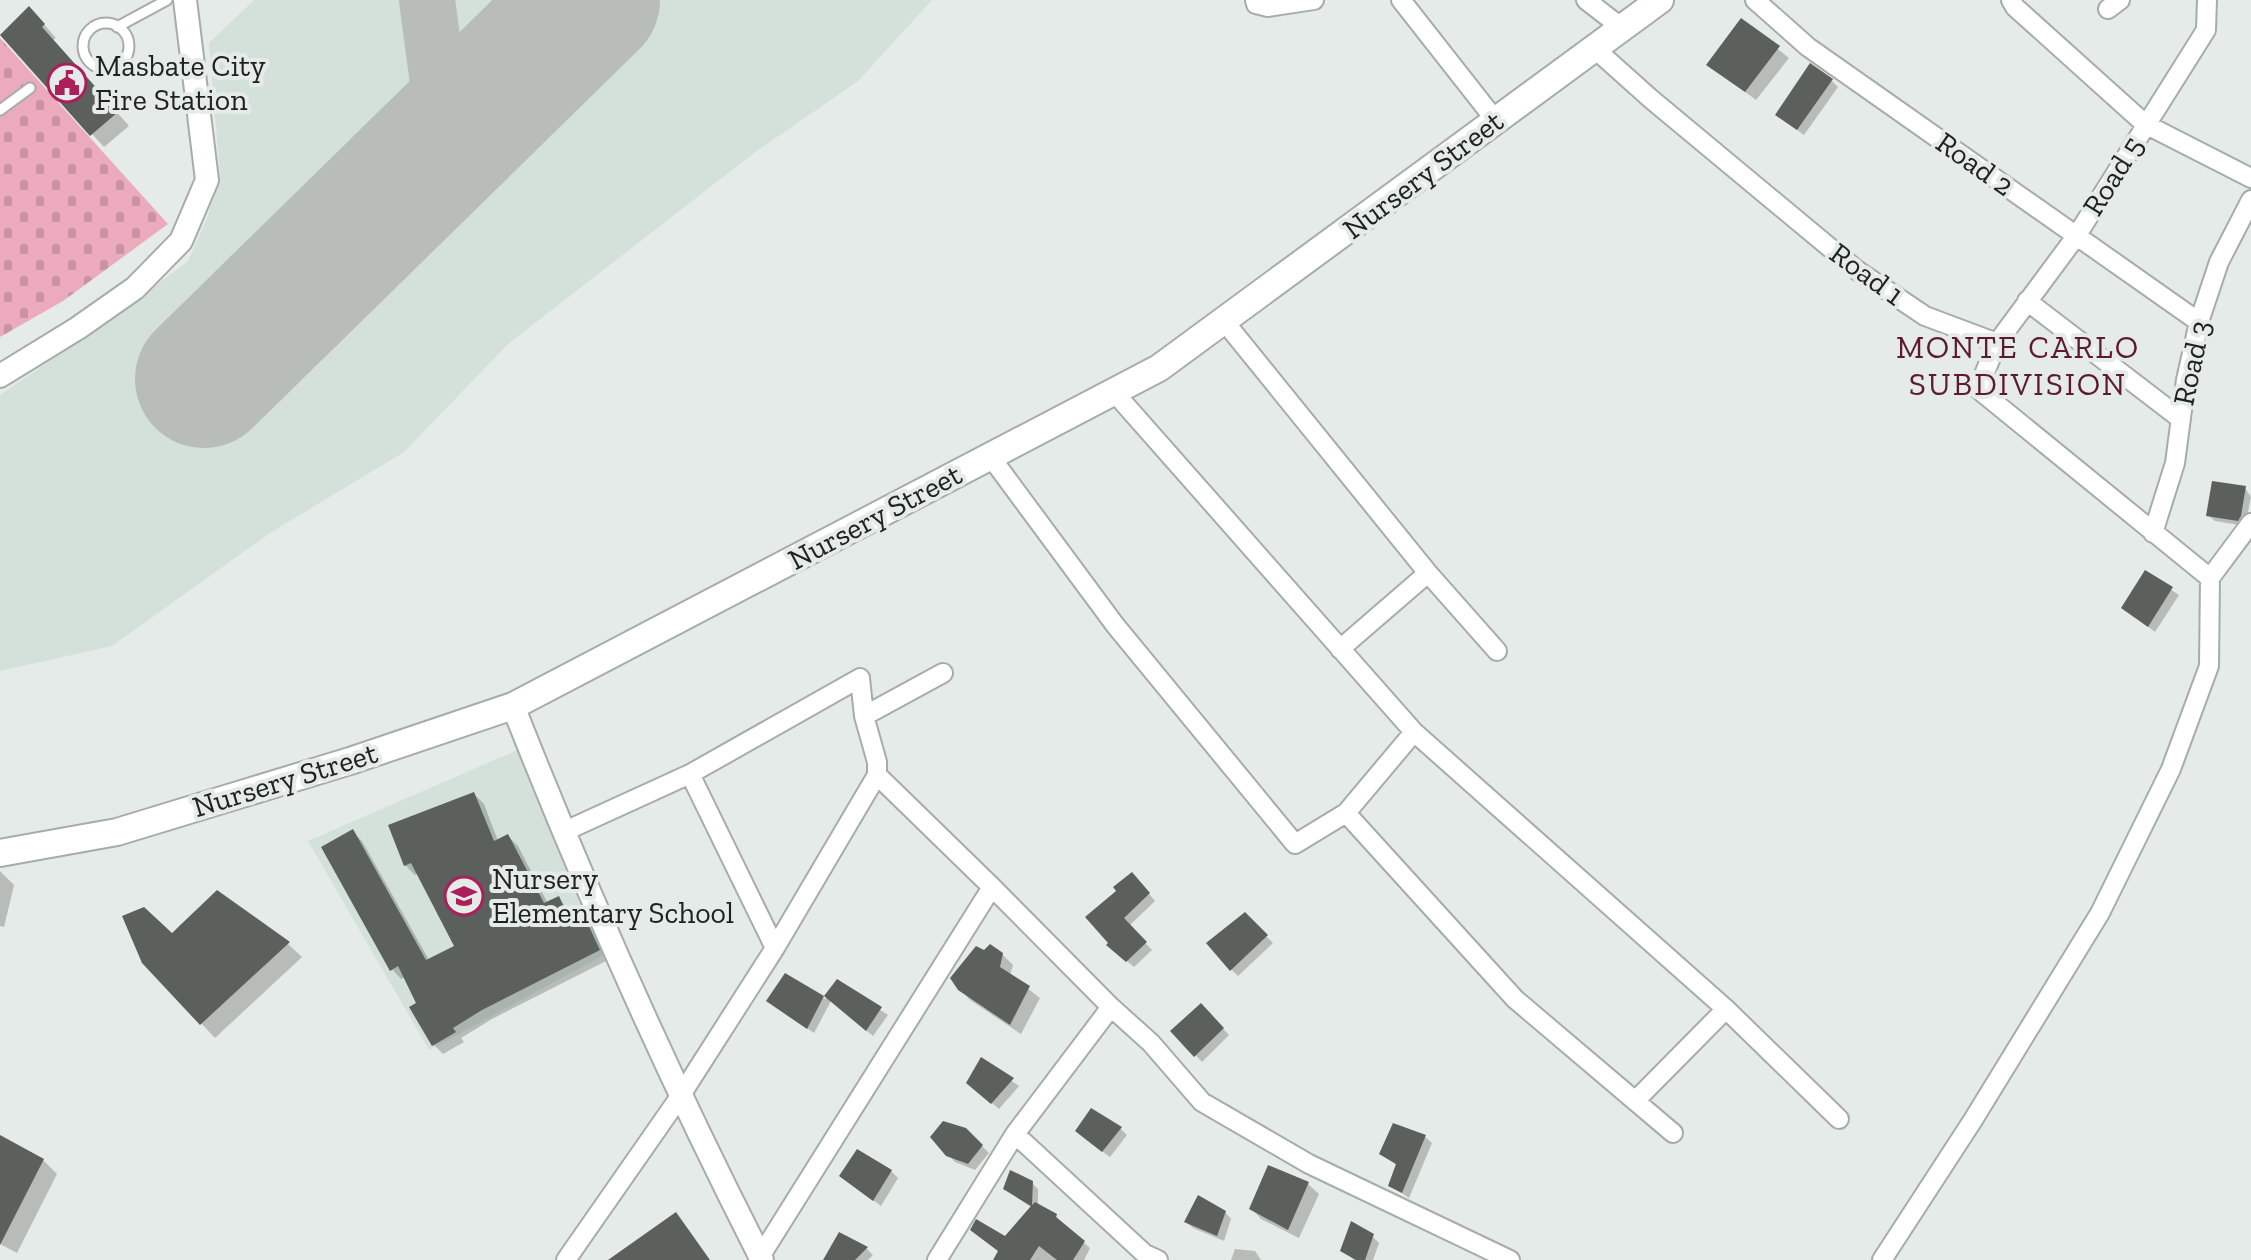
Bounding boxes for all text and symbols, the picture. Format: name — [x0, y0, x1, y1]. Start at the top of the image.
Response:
place label: Masbate City Fire Station — [95, 48, 266, 118]
public building icon: Masbate City Fire Station — [46, 62, 88, 104]
street label: Nursery Street — [1336, 103, 1510, 247]
street label: Road 2 — [1929, 124, 2021, 204]
street label: Road 5 — [2075, 130, 2151, 222]
street label: Road 1 — [1823, 235, 1911, 313]
street label: Road 3 — [2165, 317, 2219, 409]
district label: MONTE CARLO SUBDIVISION — [1896, 328, 2140, 403]
street label: Nursery Street — [782, 456, 968, 578]
street label: Nursery Street — [188, 735, 382, 825]
place label: Nursery Elementary School — [492, 861, 734, 931]
school or university icon: Nursery Elementary School — [443, 875, 485, 917]

